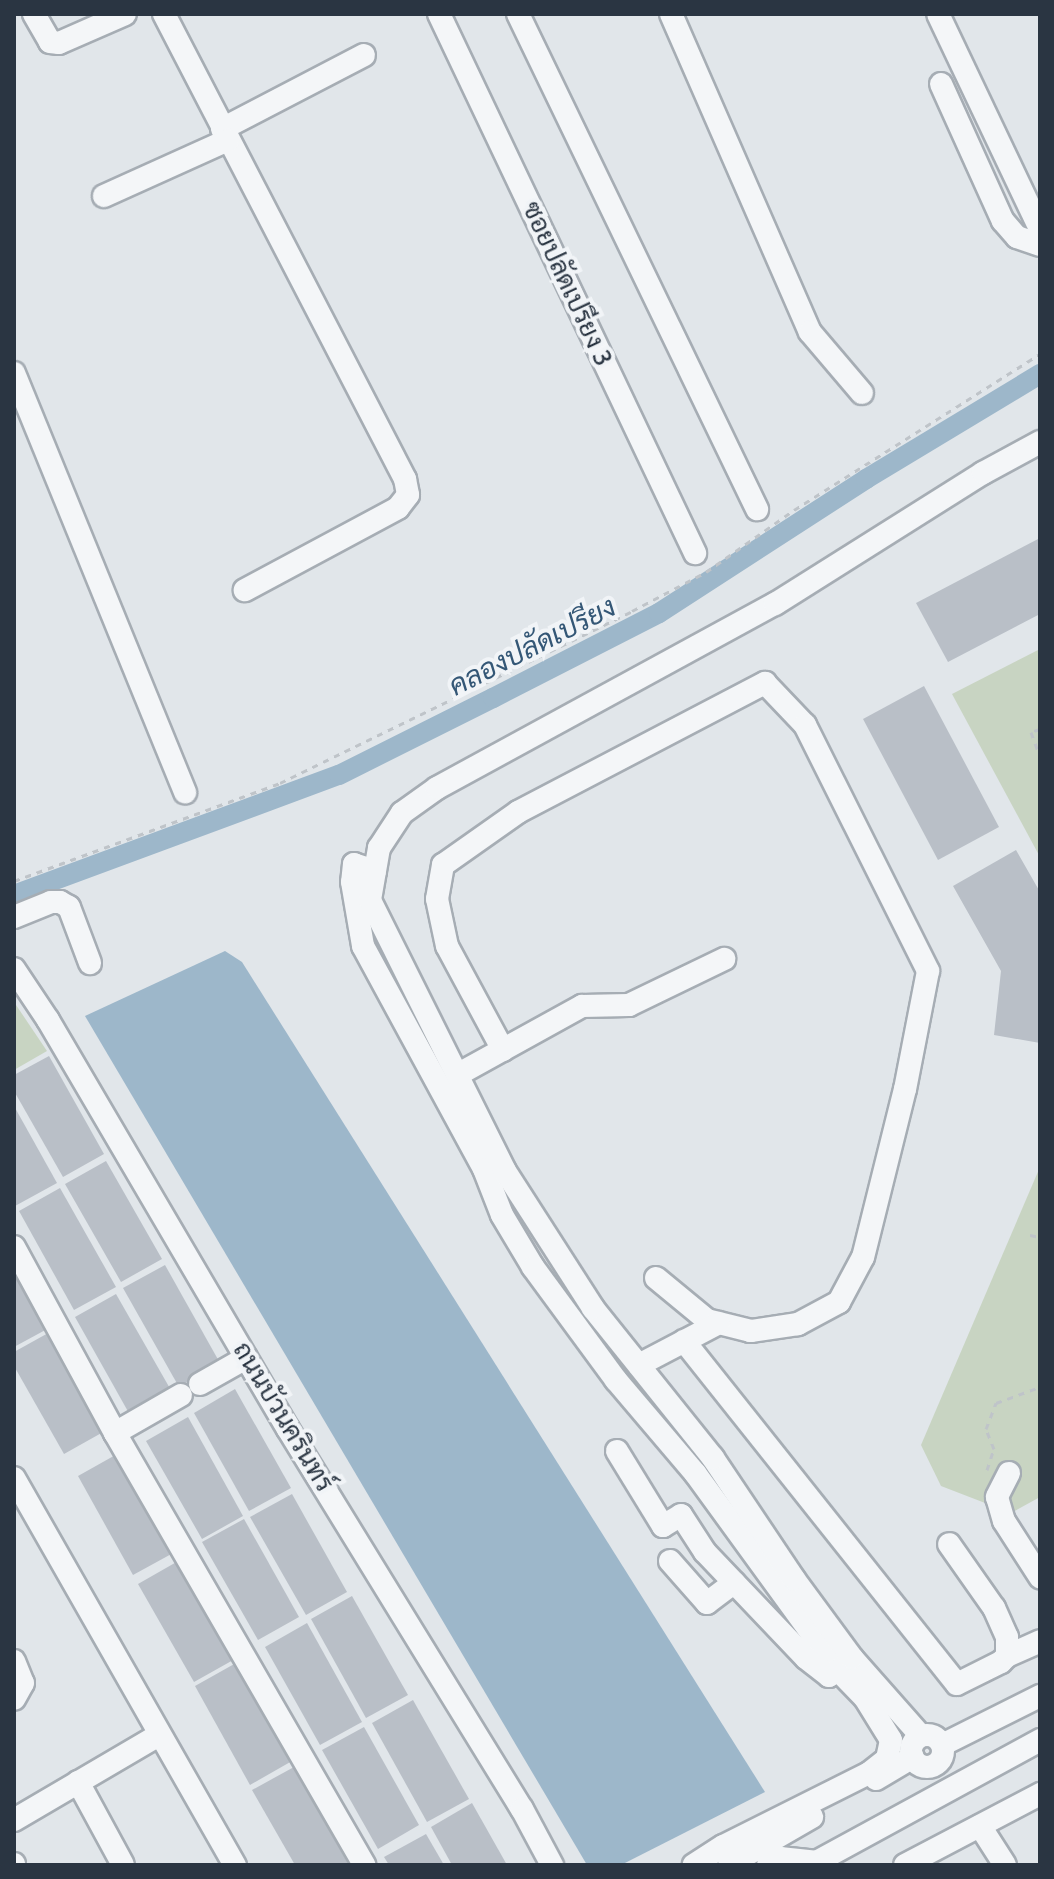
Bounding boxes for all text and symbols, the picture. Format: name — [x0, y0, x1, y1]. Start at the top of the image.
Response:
street label: ซอยปลัดเปรียง 3 — [515, 197, 619, 371]
water label: คลองปลัดเปรียง — [443, 590, 621, 702]
street label: ถนนบัวนครินทร์ — [226, 1336, 340, 1498]

